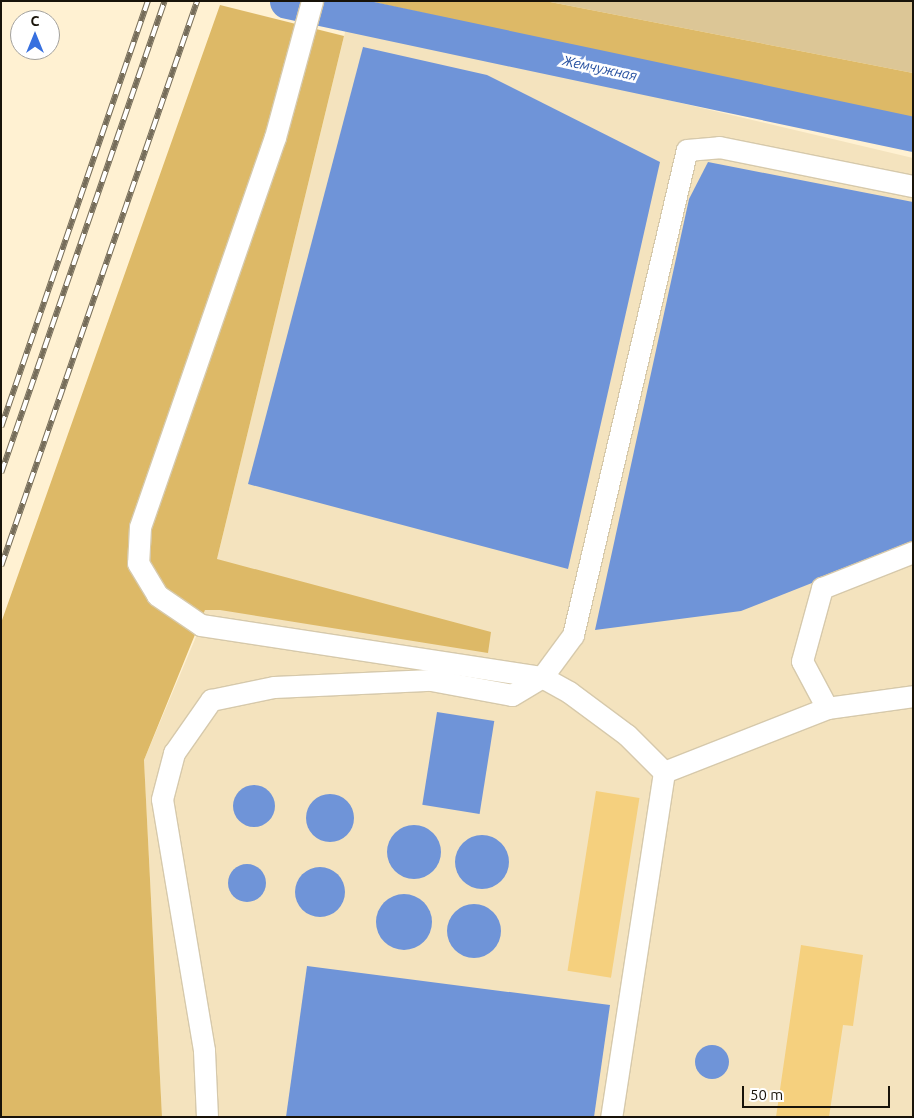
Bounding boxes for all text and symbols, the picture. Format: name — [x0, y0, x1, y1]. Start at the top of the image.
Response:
north arrow — [10, 10, 60, 60]
text: С — [31, 13, 39, 29]
water label: Жемчужная — [561, 52, 639, 84]
scale bar — [744, 1076, 892, 1108]
text: 50 m — [750, 1086, 783, 1103]

